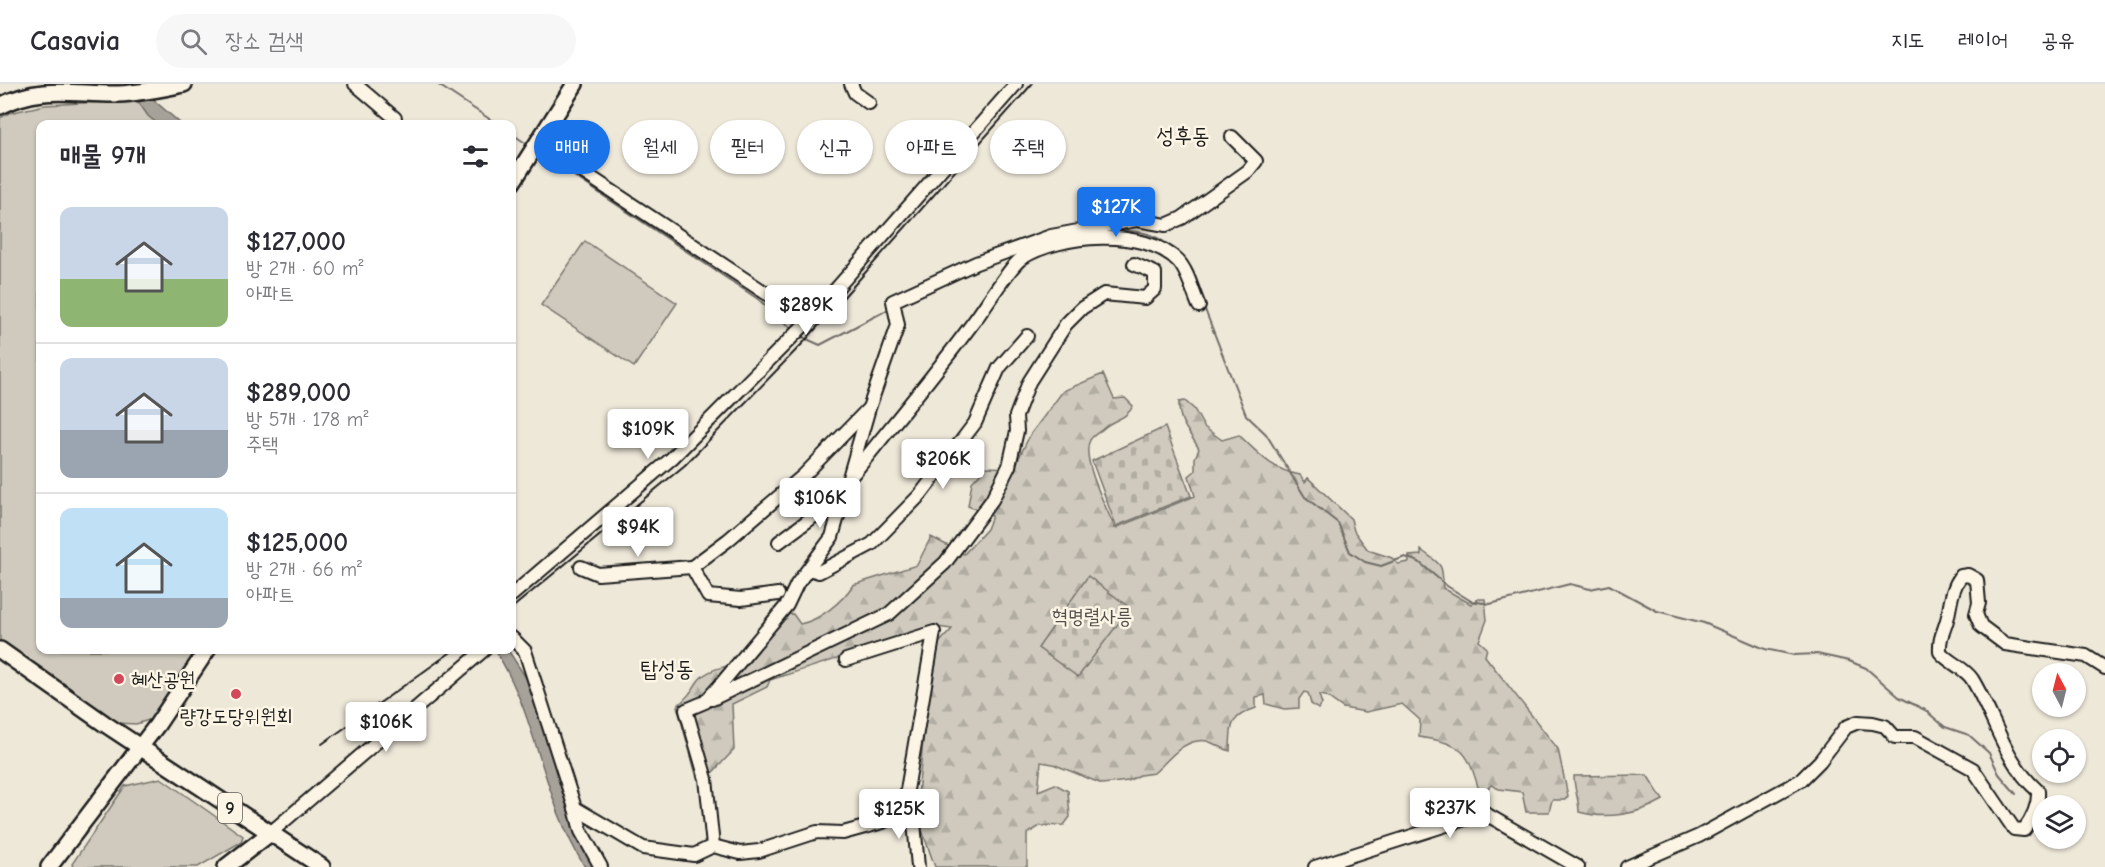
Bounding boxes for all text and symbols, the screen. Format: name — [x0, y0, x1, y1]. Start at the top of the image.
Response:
search box — [156, 14, 576, 68]
text: Casavia — [30, 25, 120, 57]
icon: search — [177, 25, 210, 58]
text: 장소 검색 — [225, 28, 303, 54]
text: 지도 — [1891, 28, 1925, 52]
text: 레이어 — [1958, 28, 2008, 52]
text: 공유 — [2041, 28, 2075, 52]
chip: 매매 — [534, 120, 610, 174]
chip: 월세 — [622, 120, 698, 174]
chip: 필터 — [710, 120, 785, 174]
chip: 신규 — [797, 120, 873, 174]
chip: 아파트 — [885, 120, 978, 174]
chip: 주택 — [990, 120, 1066, 174]
district label: 성후동 — [1156, 123, 1210, 149]
icon: filters — [459, 140, 492, 173]
text: 매물 9개 — [60, 141, 146, 171]
pin: $127K — [1074, 187, 1158, 238]
text: $127K — [1091, 195, 1141, 218]
text: $127,000 — [246, 227, 346, 257]
icon: home — [108, 231, 180, 303]
text: 방 2개 · 60 m² — [246, 257, 363, 280]
text: 아파트 — [246, 282, 294, 305]
pin: $289K — [764, 285, 848, 336]
text: $289K — [779, 293, 833, 316]
text: $289,000 — [246, 378, 351, 408]
icon: home — [108, 382, 180, 454]
text: 방 5개 · 178 m² — [246, 408, 368, 431]
pin: $109K — [606, 409, 690, 460]
text: $109K — [621, 417, 675, 440]
text: 주택 — [246, 433, 278, 456]
pin: $206K — [901, 439, 985, 490]
text: $206K — [915, 447, 971, 470]
pin: $106K — [778, 478, 862, 529]
text: $106K — [793, 486, 847, 509]
pin: $94K — [602, 507, 674, 558]
text: $94K — [616, 515, 660, 538]
text: $125,000 — [246, 528, 348, 558]
icon: home — [108, 532, 180, 604]
text: 방 2개 · 66 m² — [246, 558, 362, 581]
text: 아파트 — [246, 583, 294, 606]
park label: 혁명렬사릉 — [1052, 605, 1132, 628]
district label: 탑성동 — [640, 656, 694, 682]
north arrow — [2032, 663, 2086, 717]
map controls — [2032, 663, 2086, 849]
place label: 혜산공원 — [131, 668, 195, 691]
marker: 혜산공원 — [112, 672, 126, 686]
marker: 량강도당위원회 — [229, 687, 243, 701]
pin: $106K — [344, 702, 428, 753]
place label: 량강도당위원회 — [180, 705, 292, 728]
text: $106K — [359, 710, 413, 733]
button: locate — [2032, 729, 2086, 783]
pin: $237K — [1408, 788, 1492, 839]
pin: $125K — [857, 789, 941, 840]
road number: 9 — [218, 793, 242, 823]
button: layers — [2032, 795, 2086, 849]
text: $237K — [1424, 796, 1476, 819]
text: $125K — [873, 797, 925, 820]

